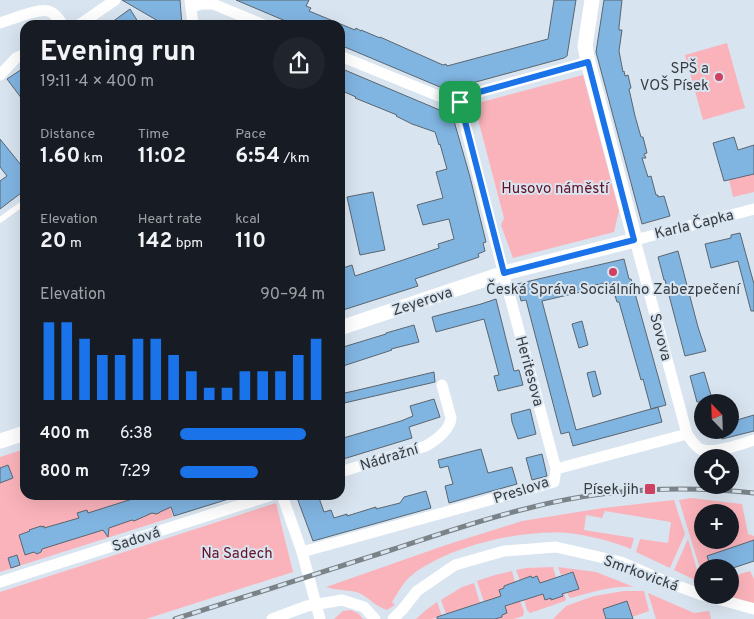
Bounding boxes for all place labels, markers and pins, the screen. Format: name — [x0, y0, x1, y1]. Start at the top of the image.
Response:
place label: SPŠ a VOŠ Písek — [640, 58, 709, 96]
marker: SPŠ a VOŠ Písek — [713, 71, 725, 83]
pin — [439, 81, 481, 123]
marker: Česká Správa Sociálního Zabezpečení — [607, 266, 619, 278]
place label: Česká Správa Sociálního Zabezpečení — [486, 279, 741, 300]
place label: Písek jih — [583, 481, 639, 500]
marker: Písek jih — [643, 482, 657, 496]

